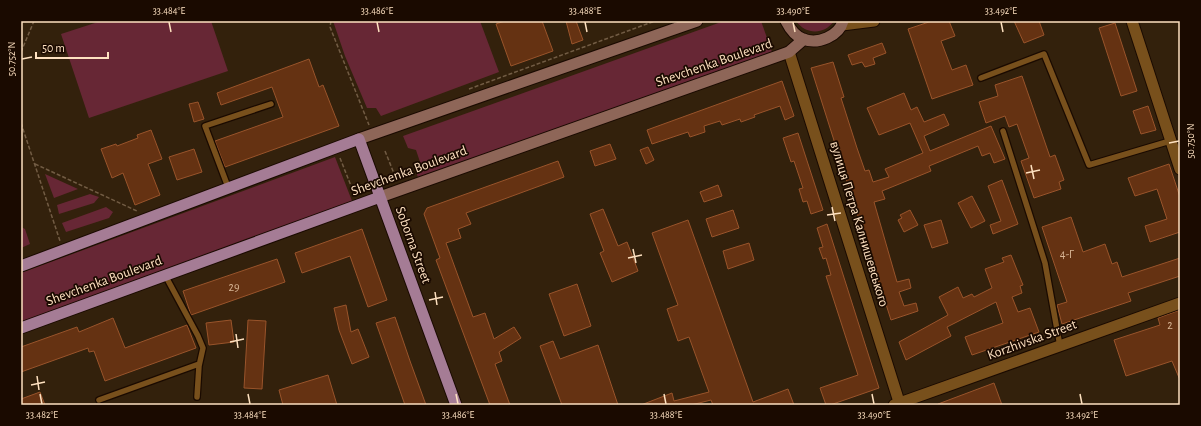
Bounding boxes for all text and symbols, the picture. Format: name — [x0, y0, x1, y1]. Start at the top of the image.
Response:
text: 33.484°E — [153, 6, 185, 16]
text: 33.486°E — [361, 6, 393, 16]
text: 33.488°E — [569, 6, 601, 16]
text: 33.490°E — [776, 6, 810, 16]
text: 33.492°E — [985, 6, 1017, 16]
scale bar — [36, 34, 108, 60]
street label: Shevchenka Boulevard — [654, 36, 774, 90]
text: 50.752°N — [7, 42, 17, 76]
text: 50 m — [42, 42, 65, 54]
text: 50.750°N — [1186, 123, 1196, 159]
street label: вулиця Петра Калнишевського — [827, 140, 891, 309]
street label: Shevchenka Boulevard — [349, 144, 469, 198]
street label: Soborna Street — [393, 205, 434, 286]
house number: 4-Г — [1060, 248, 1075, 260]
street label: Shevchenka Boulevard — [44, 254, 164, 308]
house number: 29 — [228, 281, 240, 293]
street label: Korzhivska Street — [985, 317, 1079, 363]
house number: 2 — [1167, 319, 1173, 331]
text: 33.482°E — [26, 410, 58, 420]
text: 33.484°E — [234, 410, 266, 420]
text: 33.486°E — [442, 410, 474, 420]
text: 33.488°E — [650, 410, 682, 420]
text: 33.490°E — [857, 410, 891, 420]
text: 33.492°E — [1066, 410, 1098, 420]

